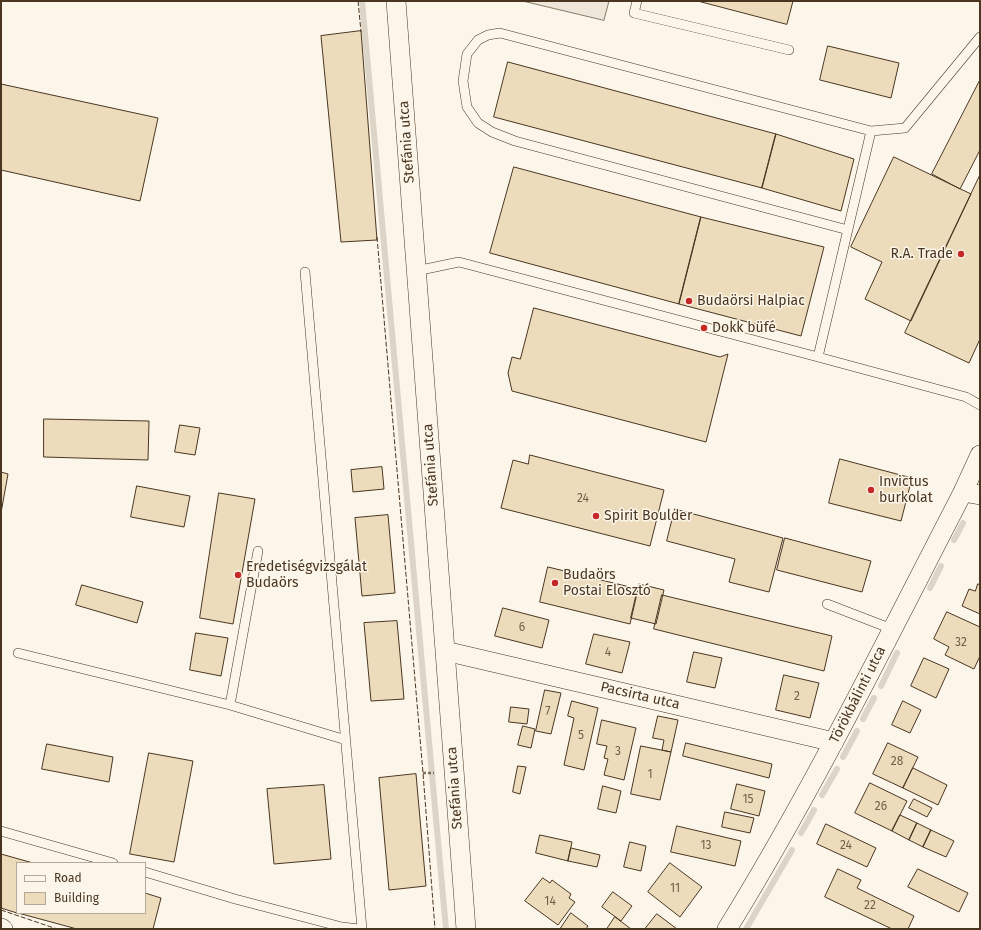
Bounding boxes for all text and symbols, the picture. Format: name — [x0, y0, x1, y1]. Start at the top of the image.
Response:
street label: Stefánia utca — [396, 100, 418, 184]
place label: R.A. Trade — [891, 246, 953, 262]
marker: R.A. Trade — [956, 249, 966, 259]
place label: Budaörsi Halpiac — [697, 293, 805, 309]
marker: Budaörsi Halpiac — [684, 296, 694, 306]
place label: Dokk büfé — [712, 320, 776, 336]
marker: Dokk büfé — [699, 323, 709, 333]
street label: Stefánia utca — [420, 423, 442, 507]
place label: Invictus burkolat — [879, 474, 933, 506]
marker: Invictus burkolat — [866, 485, 876, 495]
house number: 24 — [577, 492, 589, 506]
place label: Spirit Boulder — [604, 508, 692, 524]
marker: Spirit Boulder — [591, 511, 601, 521]
place label: Eredetiségvizsgálat Budaörs — [246, 559, 367, 592]
place label: Budaörs Postai Elosztó — [563, 567, 651, 600]
marker: Eredetiségvizsgálat Budaörs — [233, 570, 243, 580]
marker: Budaörs Postai Elosztó — [550, 578, 560, 588]
house number: 6 — [519, 621, 525, 635]
house number: 32 — [955, 636, 967, 650]
street label: Törökbálinti utca — [826, 644, 890, 746]
house number: 4 — [605, 646, 611, 660]
street label: Pacsirta utca — [599, 679, 681, 713]
house number: 2 — [794, 690, 800, 704]
house number: 7 — [545, 705, 551, 719]
house number: 5 — [578, 729, 584, 743]
house number: 3 — [615, 745, 621, 759]
street label: Stefánia utca — [444, 746, 466, 830]
house number: 28 — [891, 755, 903, 769]
house number: 1 — [647, 768, 653, 782]
house number: 15 — [742, 793, 754, 807]
house number: 26 — [875, 800, 887, 814]
house number: 13 — [700, 839, 712, 853]
house number: 24 — [840, 839, 852, 853]
legend — [16, 862, 146, 914]
text: Road — [54, 871, 82, 885]
house number: 11 — [670, 882, 680, 896]
text: Building — [54, 891, 99, 905]
house number: 14 — [544, 895, 556, 909]
house number: 22 — [864, 899, 876, 913]

